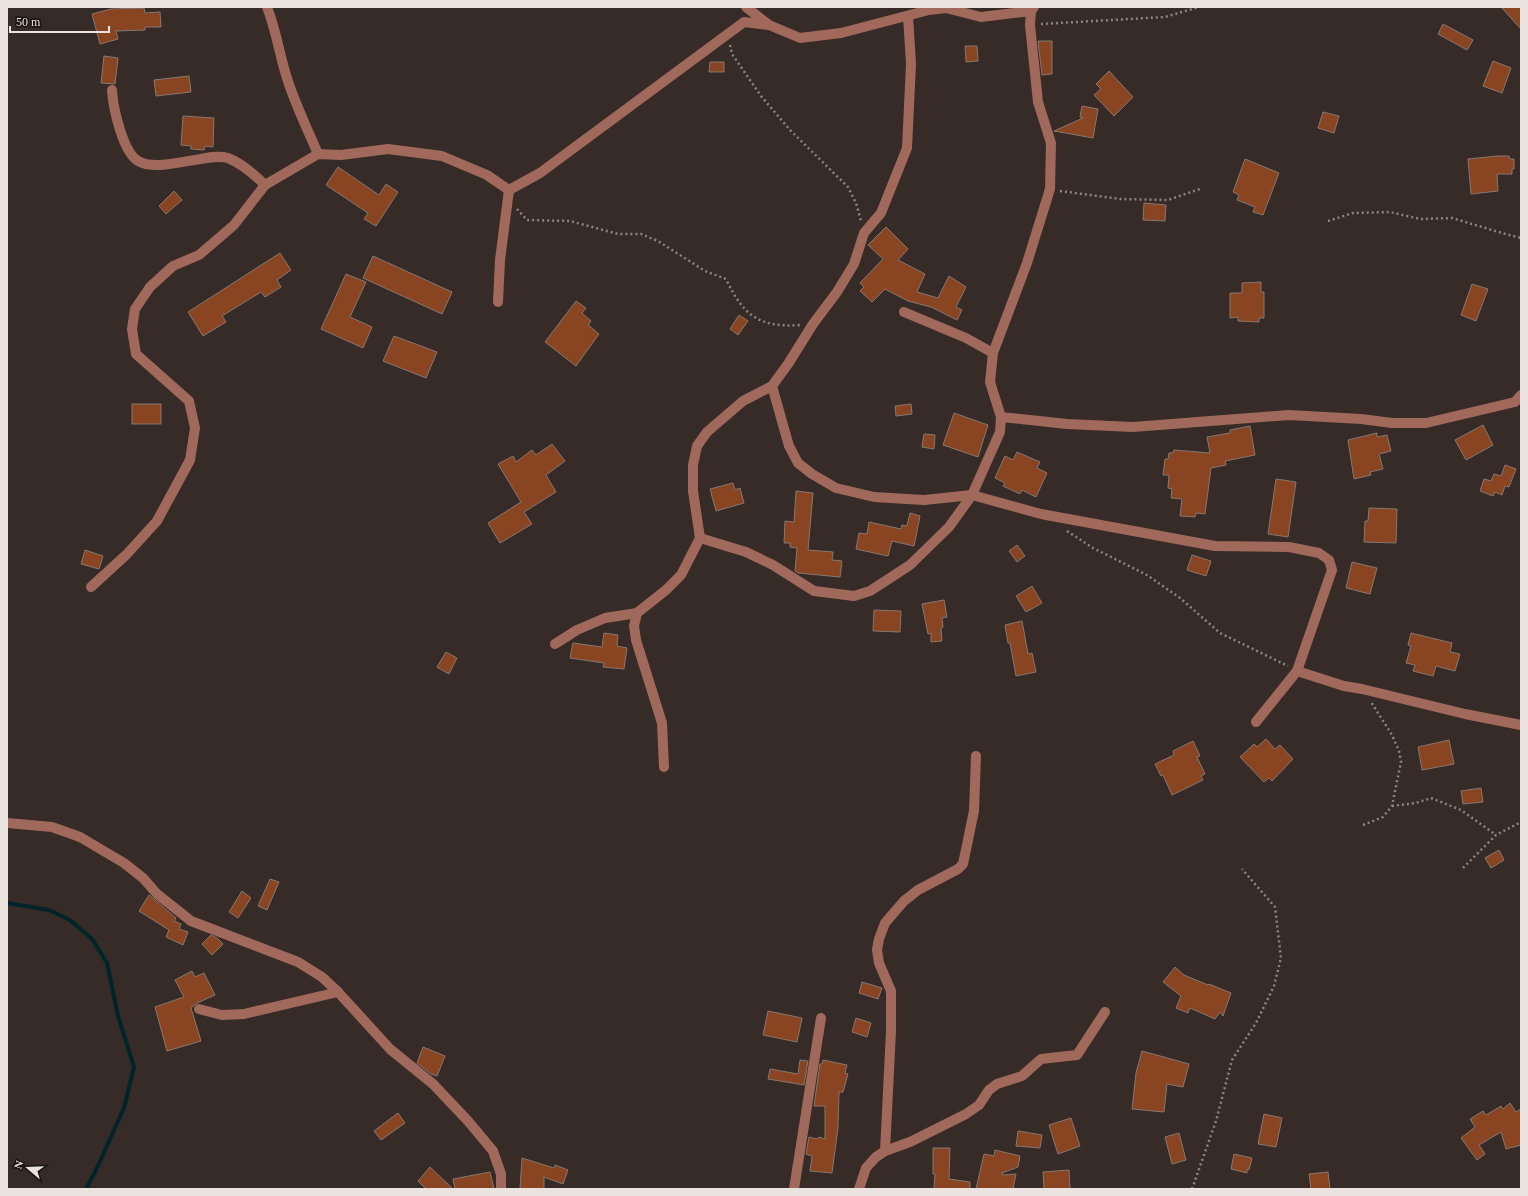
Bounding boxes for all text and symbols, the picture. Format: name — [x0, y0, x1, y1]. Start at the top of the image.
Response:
scale bar — [10, 8, 109, 34]
text: 50 m — [16, 15, 41, 29]
north arrow — [8, 1148, 48, 1188]
text: N — [12, 1159, 26, 1170]

